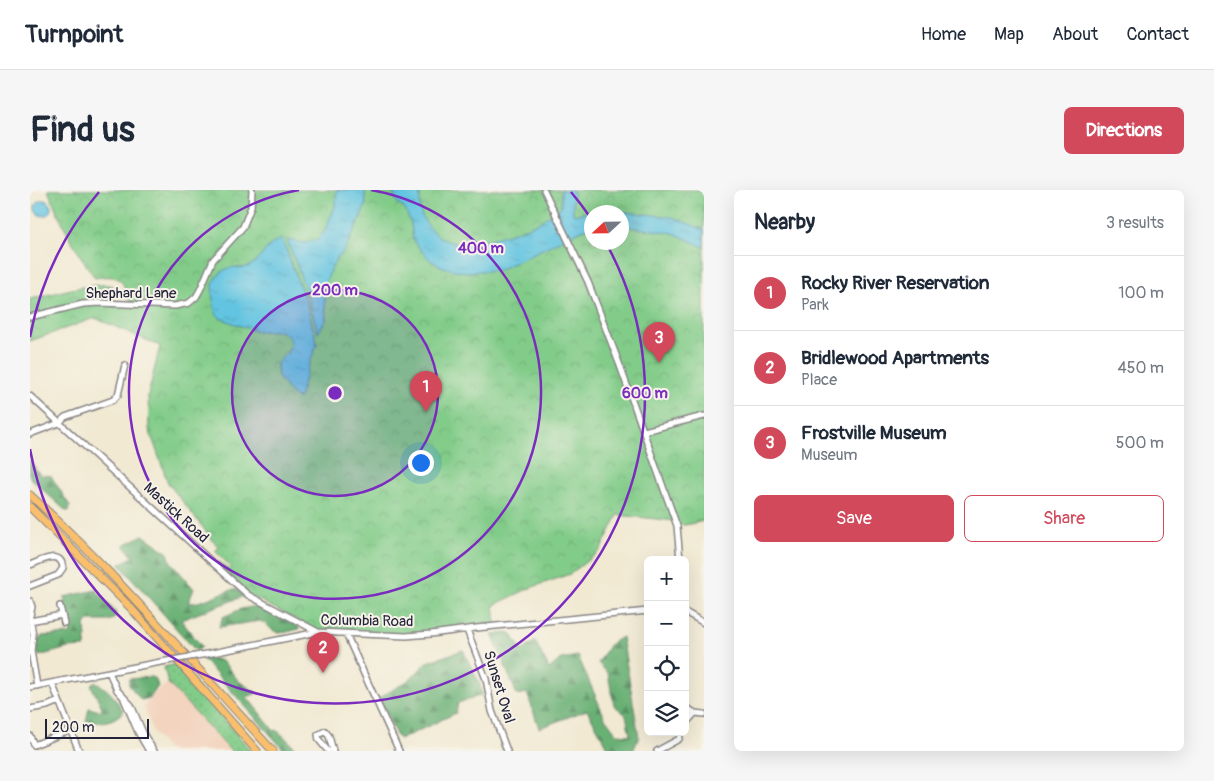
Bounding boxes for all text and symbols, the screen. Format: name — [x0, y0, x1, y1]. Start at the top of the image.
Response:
text: Turnpoint — [25, 20, 123, 49]
text: Home — [921, 23, 966, 46]
text: Map — [994, 23, 1024, 46]
text: About — [1052, 23, 1098, 46]
text: Contact — [1126, 23, 1189, 46]
button: Directions — [1064, 107, 1184, 154]
text: Find us — [30, 108, 135, 152]
north arrow — [584, 205, 629, 250]
text: Nearby — [754, 209, 815, 236]
text: 3 results — [1106, 213, 1164, 233]
text: 400 m — [458, 239, 504, 258]
text: Rocky River Reservation — [801, 271, 989, 295]
text: 200 m — [312, 281, 358, 300]
text: 1 — [767, 283, 773, 303]
text: 100 m — [1118, 283, 1164, 303]
street label: Shephard Lane — [86, 284, 177, 303]
text: Park — [801, 295, 829, 315]
pin: 3 — [643, 322, 675, 363]
text: Bridlewood Apartments — [801, 346, 989, 370]
text: 2 — [766, 358, 774, 378]
text: 450 m — [1117, 358, 1164, 378]
text: Place — [801, 370, 837, 390]
pin: 1 — [410, 371, 442, 412]
centre of rings — [326, 384, 344, 402]
text: 600 m — [622, 384, 668, 403]
text: Frostville Museum — [801, 421, 947, 445]
text: 3 — [766, 433, 774, 453]
text: 500 m — [1116, 433, 1164, 453]
text: Museum — [801, 445, 857, 465]
your location — [408, 450, 434, 476]
street label: Mastick Road — [139, 479, 213, 547]
button: Save — [754, 495, 954, 542]
button: Share — [964, 495, 1164, 542]
map controls — [644, 556, 689, 736]
button: + — [644, 556, 689, 601]
button: − — [644, 601, 689, 646]
street label: Columbia Road — [321, 611, 413, 631]
pin: 2 — [307, 632, 339, 673]
button: locate — [644, 646, 689, 691]
street label: Sunset Oval — [479, 649, 519, 725]
button: layers — [644, 691, 689, 736]
scale bar — [45, 716, 149, 739]
text: 200 m — [52, 719, 94, 736]

